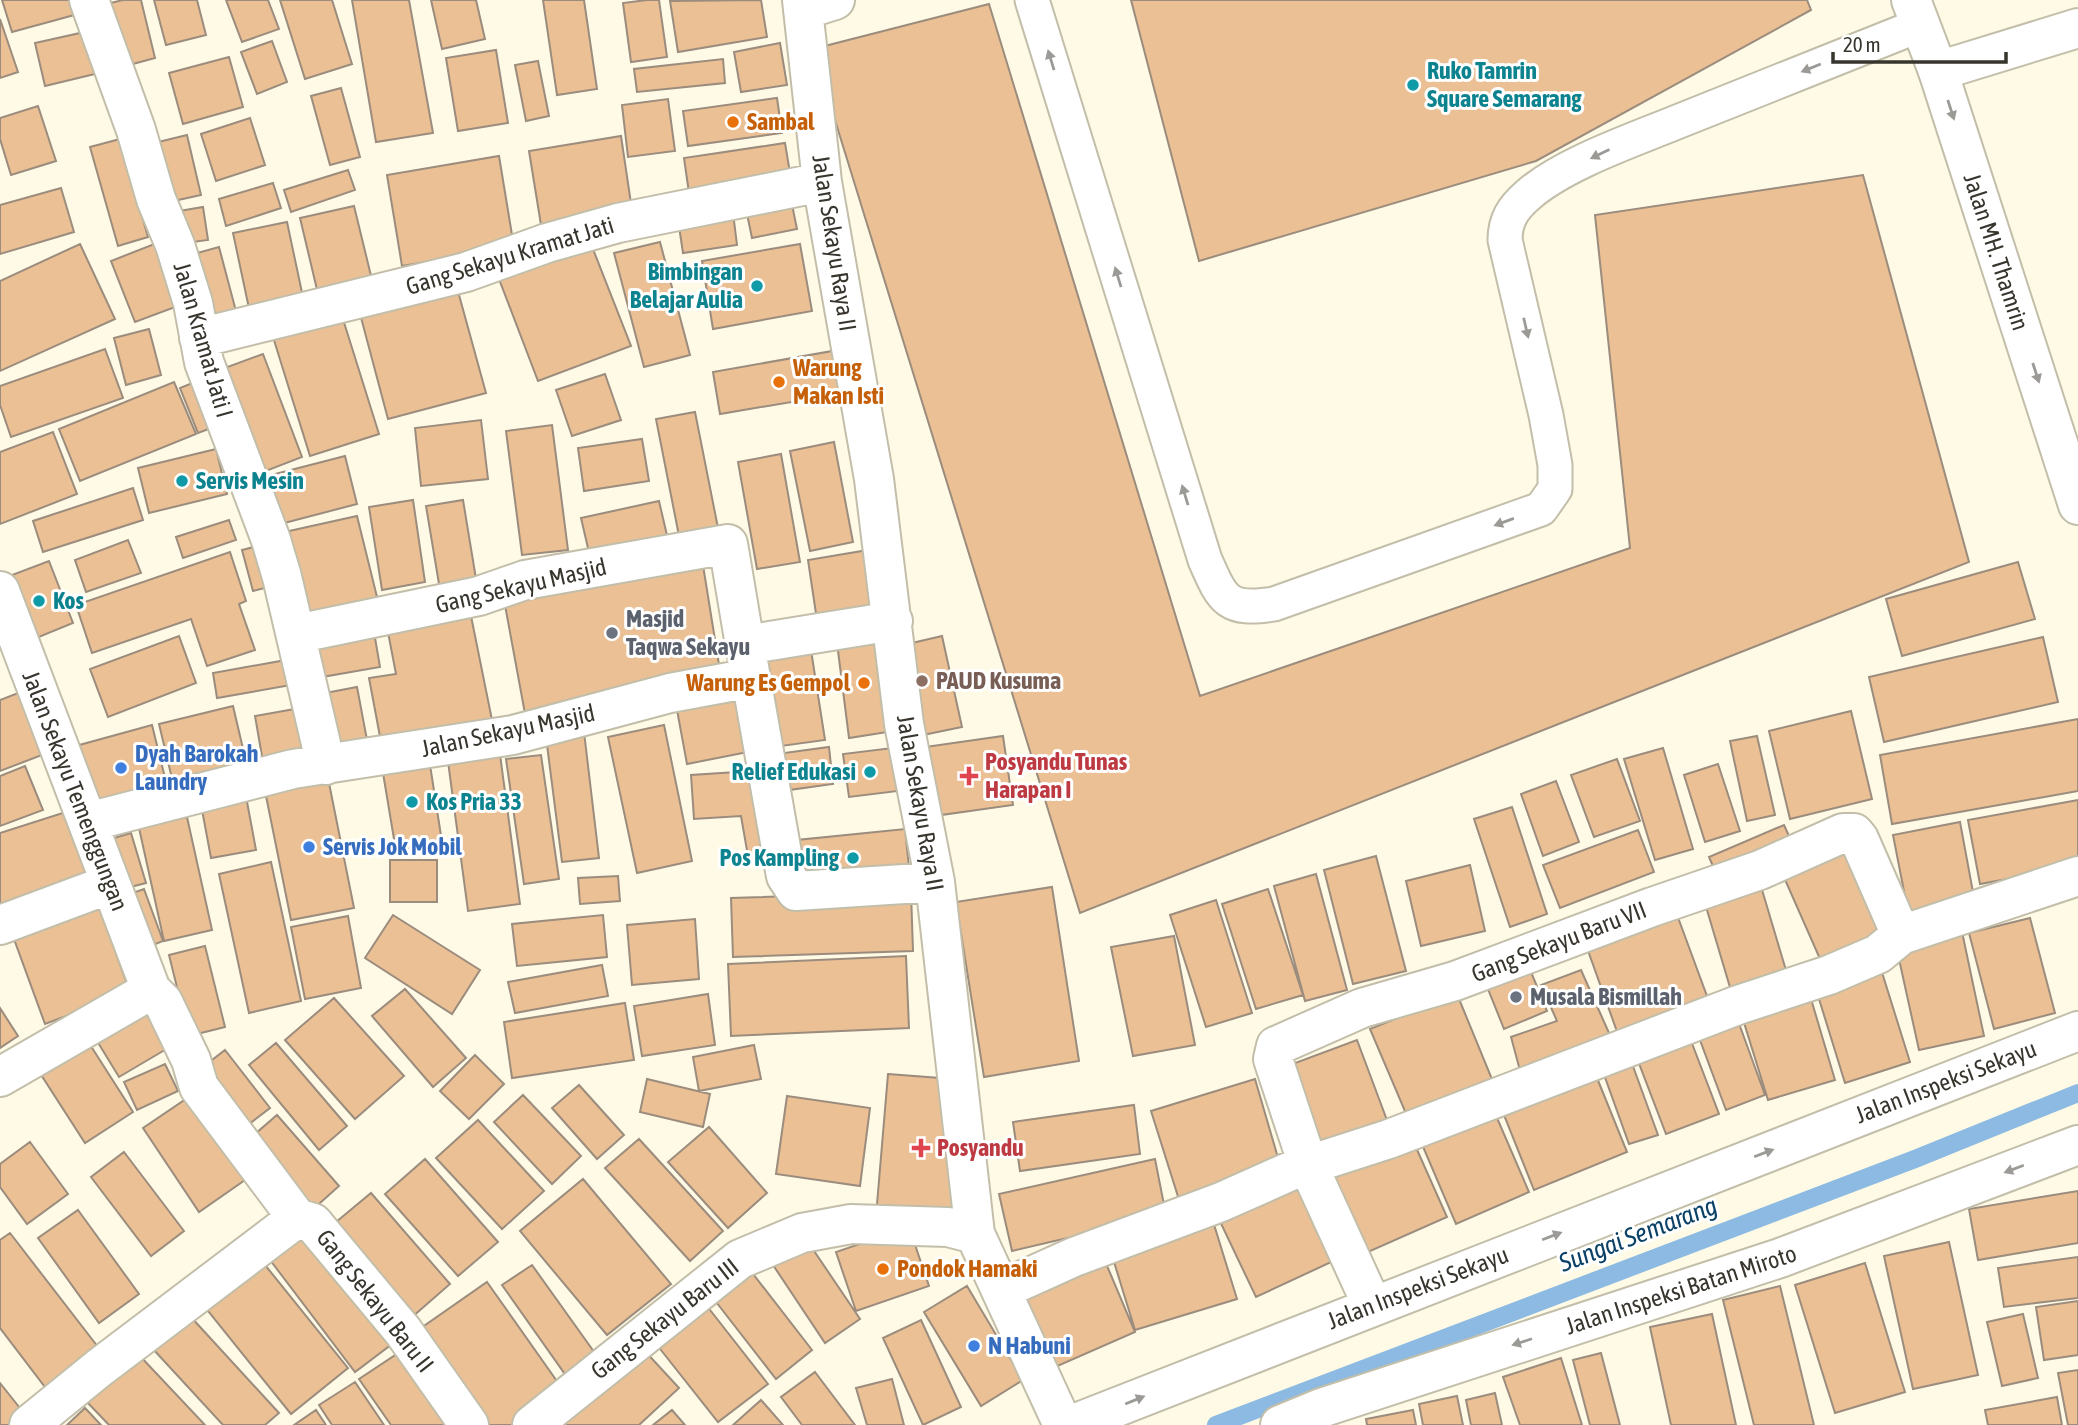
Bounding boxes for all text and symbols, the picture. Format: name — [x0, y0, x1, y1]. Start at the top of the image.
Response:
scale bar — [1833, 21, 2006, 65]
text: 20 m — [1843, 32, 1881, 56]
one-way arrow — [1045, 49, 1055, 70]
place label: Ruko Tamrin Square Semarang — [1427, 57, 1582, 112]
one-way arrow — [1800, 63, 1821, 74]
marker: Ruko Tamrin Square Semarang — [1405, 77, 1421, 93]
one-way arrow — [1946, 100, 1957, 121]
place label: Sambal — [747, 108, 815, 135]
marker: Sambal — [725, 114, 741, 130]
one-way arrow — [1590, 149, 1611, 160]
street label: Jalan Sekayu Raya II — [807, 153, 862, 333]
street label: Jalan MH. Thamrin — [1958, 170, 2035, 334]
street label: Gang Sekayu Kramat Jati — [403, 211, 617, 300]
place label: Bimbingan Belajar Aulia — [630, 258, 743, 313]
street label: Jalan Kramat Jati I — [168, 259, 239, 421]
one-way arrow — [1112, 267, 1122, 288]
marker: Bimbingan Belajar Aulia — [749, 278, 765, 294]
one-way arrow — [1520, 318, 1531, 340]
place label: Warung Makan Isti — [792, 354, 884, 409]
one-way arrow — [2031, 363, 2041, 384]
marker: Warung Makan Isti — [771, 374, 787, 390]
place label: Servis Mesin — [196, 467, 304, 494]
marker: Servis Mesin — [174, 473, 190, 489]
one-way arrow — [1179, 484, 1189, 505]
one-way arrow — [1493, 517, 1514, 528]
street label: Gang Sekayu Masjid — [433, 553, 609, 618]
place label: Kos — [53, 587, 85, 614]
marker: Kos — [31, 593, 47, 609]
place label: Masjid Taqwa Sekayu — [626, 605, 750, 660]
marker: Masjid Taqwa Sekayu — [604, 625, 620, 641]
street label: Jalan Sekayu Temenggungan — [17, 667, 134, 915]
place label: PAUD Kusuma — [936, 667, 1061, 694]
place label: Warung Es Gempol — [685, 669, 851, 696]
marker: PAUD Kusuma — [914, 673, 930, 689]
marker: Warung Es Gempol — [856, 675, 872, 691]
street label: Jalan Sekayu Masjid — [419, 699, 597, 762]
street label: Jalan Sekayu Raya II — [892, 713, 949, 893]
place label: Dyah Barokah Laundry — [135, 740, 258, 795]
place label: Posyandu Tunas Harapan I — [985, 748, 1128, 803]
place label: Relief Edukasi — [732, 758, 856, 785]
marker: Dyah Barokah Laundry — [113, 760, 129, 776]
marker: Relief Edukasi — [862, 764, 878, 780]
marker: Posyandu Tunas Harapan I — [959, 766, 979, 786]
place label: Kos Pria 33 — [426, 788, 522, 815]
marker: Kos Pria 33 — [404, 794, 420, 810]
place label: Servis Jok Mobil — [323, 833, 462, 860]
marker: Servis Jok Mobil — [301, 839, 317, 855]
place label: Pos Kampling — [720, 844, 840, 871]
marker: Pos Kampling — [845, 850, 861, 866]
street label: Gang Sekayu Baru VII — [1468, 896, 1650, 987]
place label: Musala Bismillah — [1530, 983, 1682, 1010]
marker: Musala Bismillah — [1508, 989, 1524, 1005]
street label: Jalan Inspeksi Sekayu — [1851, 1035, 2040, 1129]
place label: Posyandu — [937, 1134, 1024, 1161]
marker: Posyandu — [911, 1138, 931, 1158]
one-way arrow — [1753, 1148, 1774, 1159]
one-way arrow — [2004, 1164, 2025, 1175]
water label: Sungai Semarang — [1554, 1190, 1721, 1278]
street label: Gang Sekayu Baru II — [311, 1224, 439, 1377]
one-way arrow — [1541, 1230, 1562, 1241]
street label: Jalan Inspeksi Batan Miroto — [1562, 1239, 1800, 1340]
street label: Jalan Inspeksi Sekayu — [1323, 1241, 1512, 1335]
street label: Gang Sekayu Baru III — [586, 1253, 744, 1384]
place label: Pondok Hamaki — [897, 1255, 1037, 1282]
marker: Pondok Hamaki — [875, 1261, 891, 1277]
place label: N Habuni — [988, 1332, 1071, 1359]
one-way arrow — [1512, 1337, 1533, 1348]
marker: N Habuni — [966, 1338, 982, 1354]
one-way arrow — [1124, 1394, 1145, 1405]

